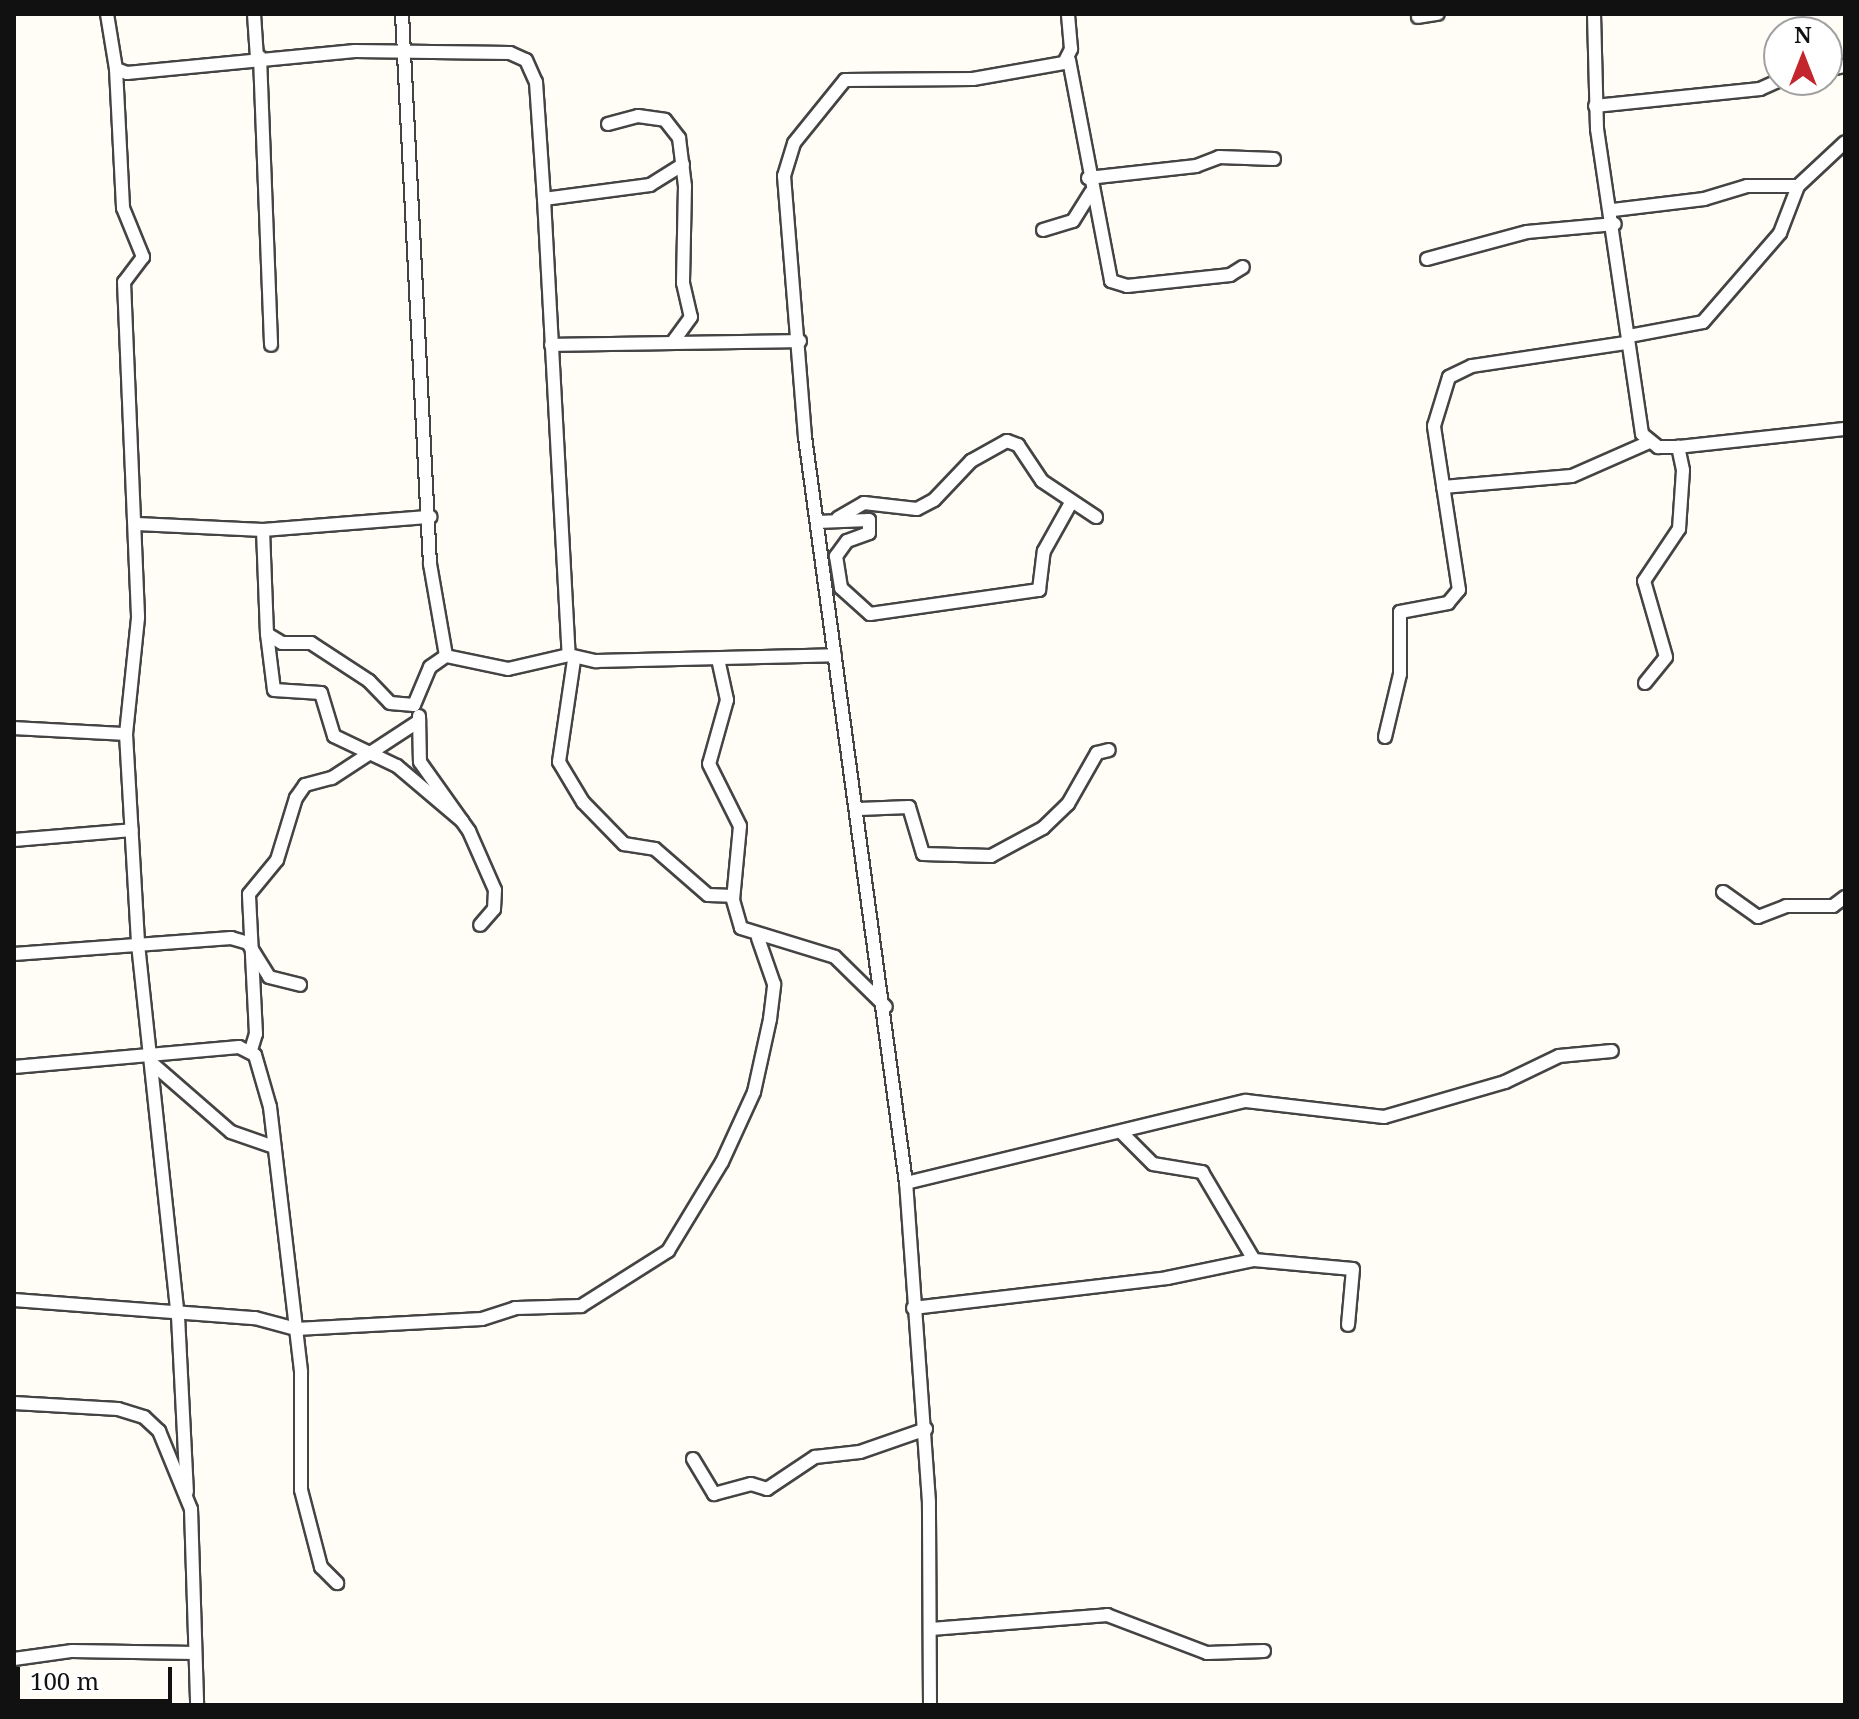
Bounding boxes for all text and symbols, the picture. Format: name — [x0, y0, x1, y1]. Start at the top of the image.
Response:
north arrow — [1763, 16, 1843, 96]
text: N — [1794, 19, 1812, 49]
scale bar — [20, 1651, 176, 1701]
text: 100 m — [30, 1664, 99, 1697]

